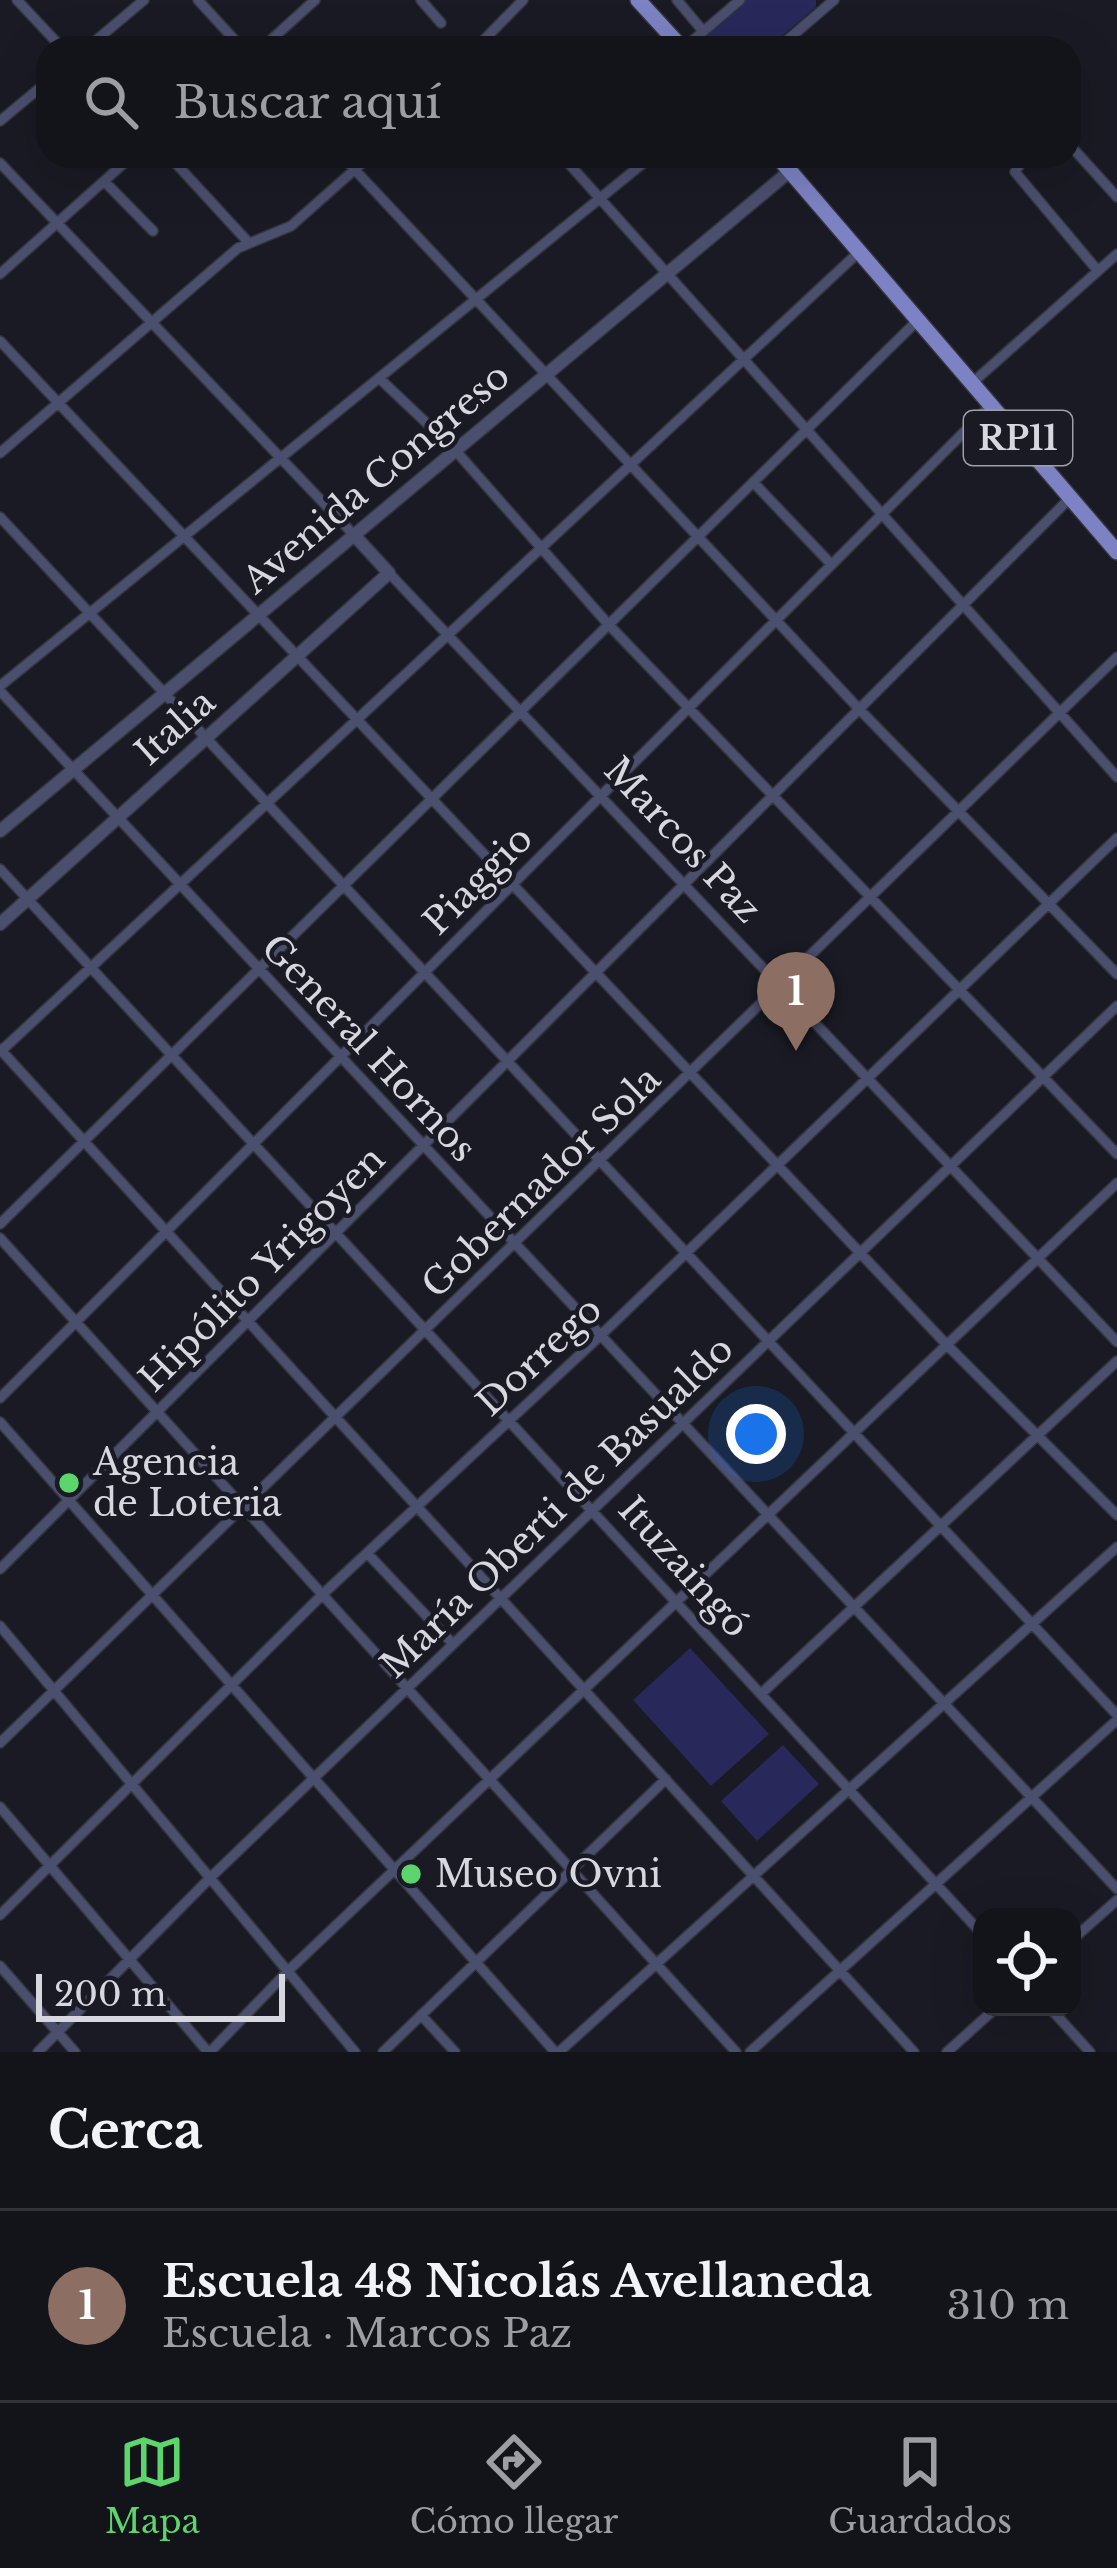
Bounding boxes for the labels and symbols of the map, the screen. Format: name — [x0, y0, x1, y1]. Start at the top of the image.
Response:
street label: Avenida Congreso — [233, 353, 519, 604]
road number: RP11 — [964, 411, 1072, 465]
street label: Italia — [126, 680, 224, 774]
street label: Marcos Paz — [595, 748, 771, 932]
street label: Piaggio — [414, 816, 542, 944]
street label: General Hornos — [252, 925, 486, 1171]
pin: 1 — [757, 952, 835, 1051]
street label: Gobernador Sola — [413, 1057, 670, 1307]
street label: Hipólito Yrigoyen — [130, 1137, 394, 1401]
street label: Dorrego — [467, 1287, 611, 1425]
street label: María Oberti de Basualdo — [371, 1327, 743, 1687]
your location — [726, 1404, 786, 1464]
place label: Agencia de Loteria — [92, 1440, 282, 1526]
marker: Agencia de Loteria — [56, 1470, 82, 1496]
street label: Ituzaingó — [609, 1487, 759, 1647]
place label: Museo Ovni — [435, 1852, 662, 1897]
marker: Museo Ovni — [398, 1861, 424, 1887]
scale bar — [36, 1968, 285, 2021]

